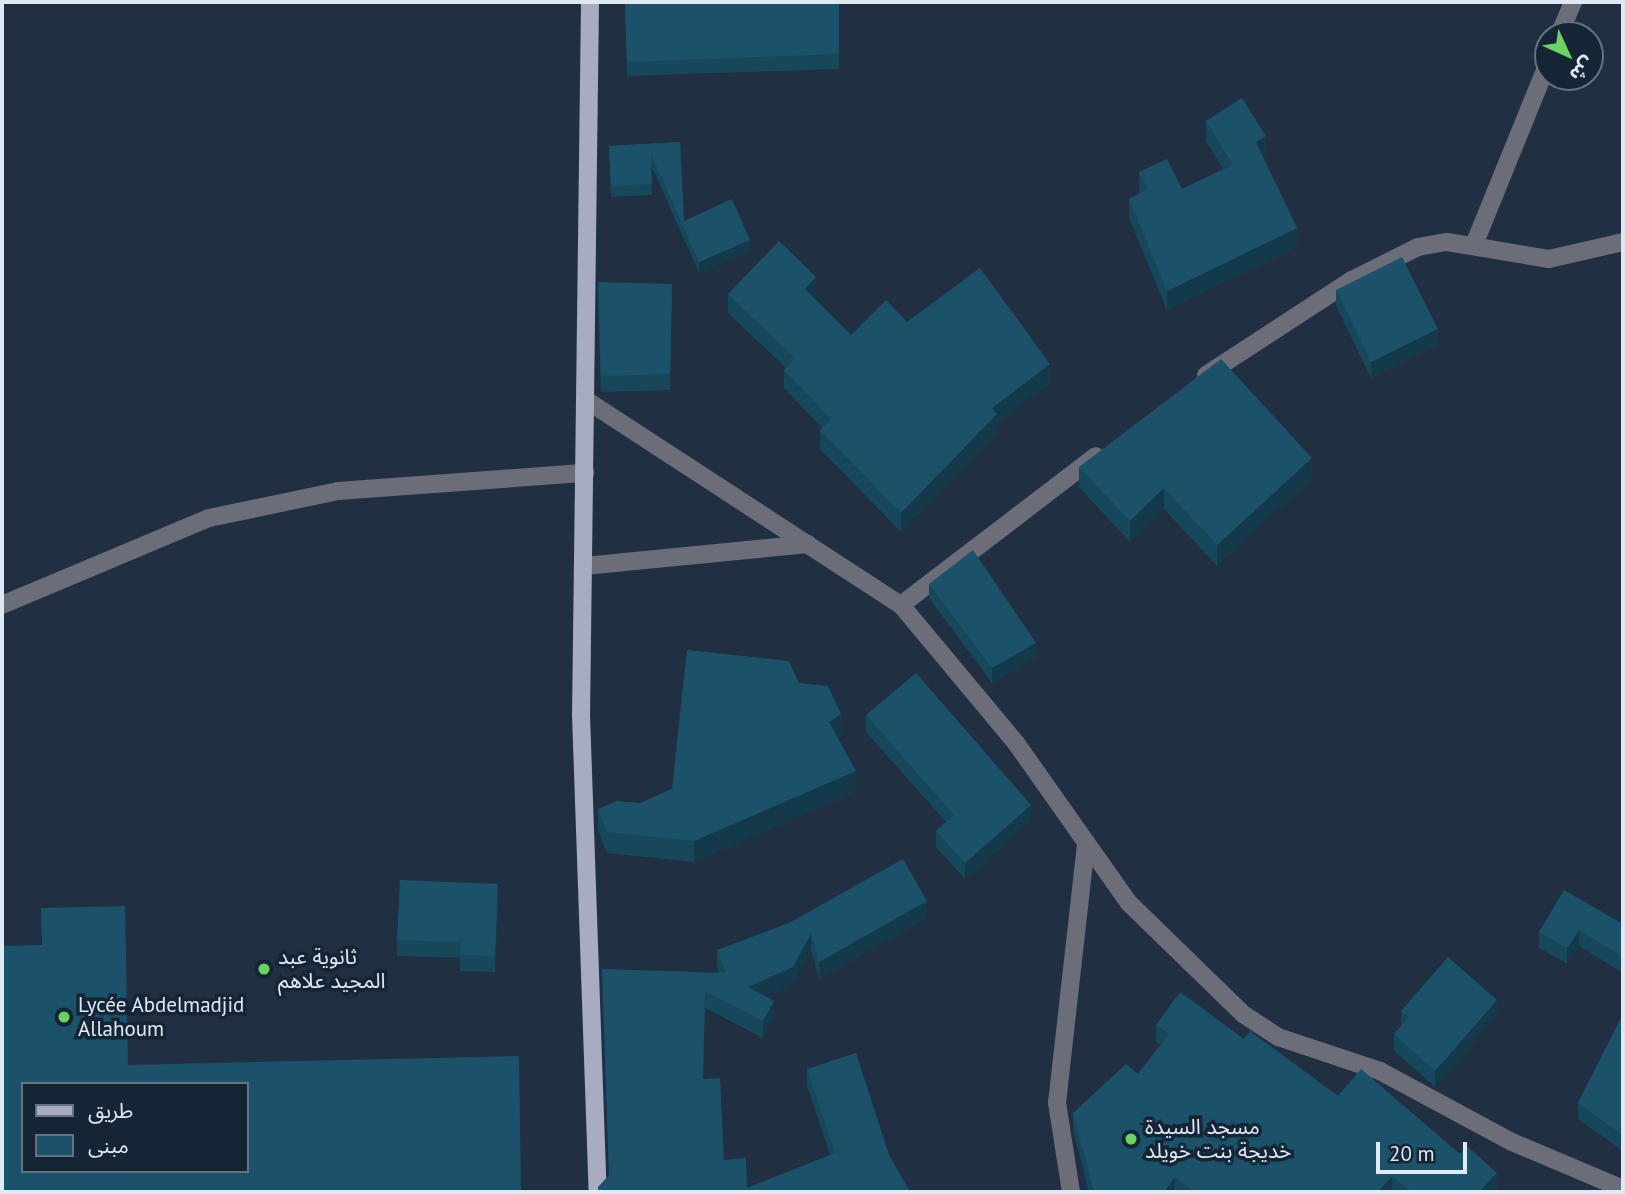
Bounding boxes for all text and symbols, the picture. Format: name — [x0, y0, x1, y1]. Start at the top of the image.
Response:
north arrow — [1534, 21, 1604, 91]
text: ش — [1565, 52, 1600, 87]
place label: ثانوية عبد المجيد علاهم — [278, 944, 386, 994]
marker: ثانوية عبد المجيد علاهم — [256, 961, 272, 977]
place label: Lycée Abdelmadjid Allahoum — [78, 992, 245, 1042]
marker: Lycée Abdelmadjid Allahoum — [56, 1009, 72, 1025]
legend — [21, 1082, 248, 1173]
text: طريق — [88, 1097, 133, 1124]
place label: مسجد السيدة خديجة بنت خويلد — [1145, 1114, 1291, 1164]
scale bar — [1380, 1128, 1471, 1172]
marker: مسجد السيدة خديجة بنت خويلد — [1123, 1131, 1139, 1147]
text: مبنى — [88, 1132, 129, 1159]
text: 20 m — [1389, 1140, 1435, 1167]

